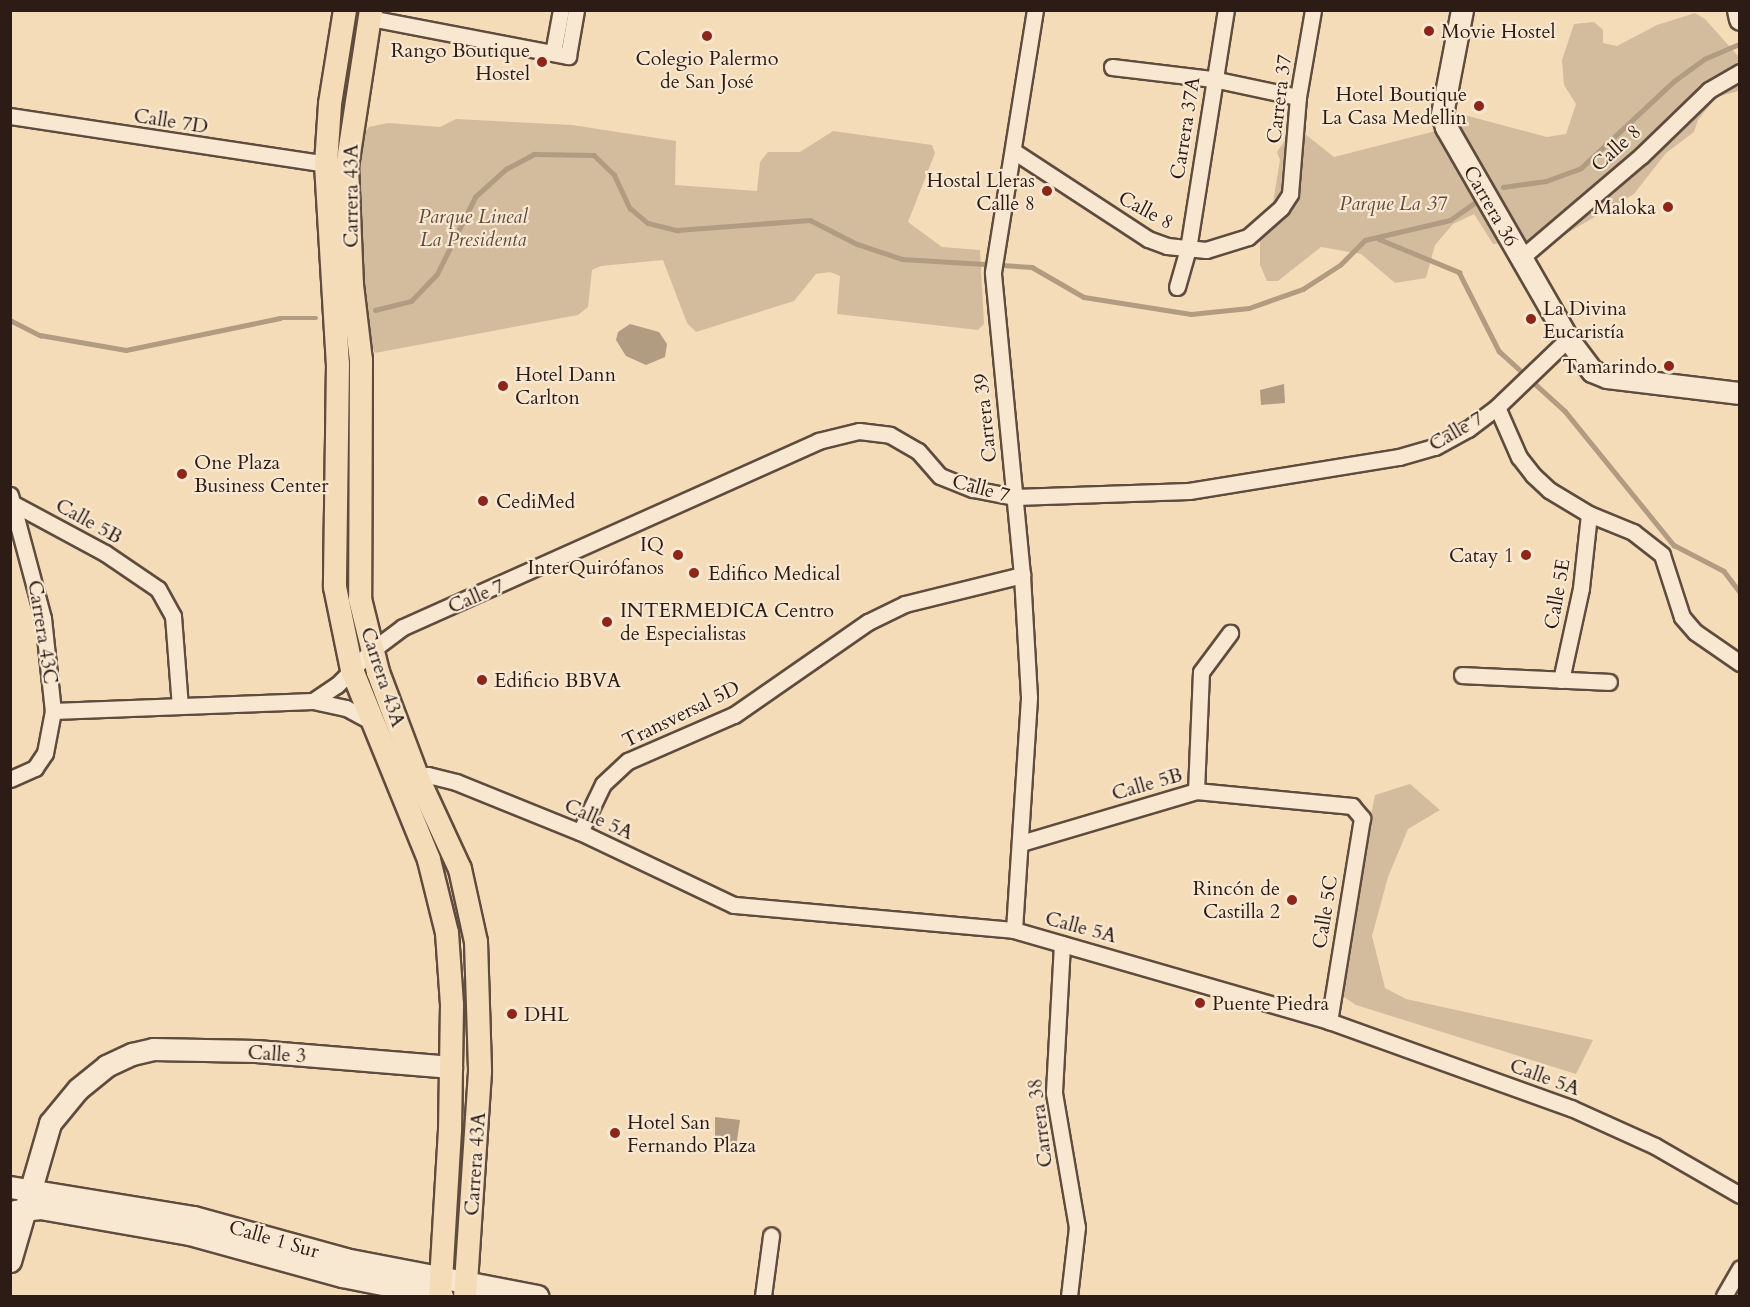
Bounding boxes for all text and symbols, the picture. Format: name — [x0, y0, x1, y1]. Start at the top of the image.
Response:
place label: Movie Hostel — [1441, 19, 1556, 43]
marker: Movie Hostel — [1422, 24, 1436, 38]
marker: Colegio Palermo de San José — [700, 29, 714, 43]
place label: Rango Boutique Hostel — [391, 39, 530, 86]
place label: Colegio Palermo de San José — [636, 46, 778, 93]
street label: Carrera 37 — [1262, 53, 1296, 145]
marker: Rango Boutique Hostel — [535, 55, 549, 69]
street label: Carrera 37A — [1165, 75, 1205, 181]
place label: Hotel Boutique La Casa Medellin — [1321, 83, 1467, 130]
marker: Hotel Boutique La Casa Medellin — [1472, 99, 1486, 113]
street label: Calle 7D — [132, 103, 210, 139]
street label: Calle 8 — [1586, 119, 1646, 177]
street label: Carrera 43A — [339, 144, 363, 248]
street label: Carrera 36 — [1458, 161, 1524, 251]
place label: Hostal Lleras Calle 8 — [926, 168, 1035, 215]
marker: Hostal Lleras Calle 8 — [1040, 184, 1054, 198]
street label: Calle 8 — [1114, 186, 1178, 234]
park label: Parque La 37 — [1339, 191, 1447, 215]
place label: Maloka — [1593, 195, 1656, 219]
marker: Maloka — [1661, 200, 1675, 214]
park label: Parque Lineal La Presidenta — [418, 204, 528, 251]
place label: La Divina Eucaristía — [1543, 296, 1627, 343]
marker: La Divina Eucaristía — [1524, 312, 1538, 326]
place label: Tamarindo — [1562, 354, 1657, 378]
marker: Tamarindo — [1662, 359, 1676, 373]
place label: Hotel Dann Carlton — [515, 362, 616, 409]
street label: Carrera 39 — [968, 372, 1002, 464]
marker: Hotel Dann Carlton — [496, 379, 510, 393]
street label: Calle 7 — [1425, 406, 1487, 456]
place label: One Plaza Business Center — [194, 450, 329, 497]
marker: One Plaza Business Center — [175, 467, 189, 481]
street label: Calle 7 — [949, 469, 1013, 507]
place label: CediMed — [496, 489, 575, 513]
marker: CediMed — [474, 492, 492, 510]
street label: Calle 5B — [52, 493, 126, 549]
place label: IQ InterQuirófanos — [528, 532, 664, 579]
place label: Catay 1 — [1449, 543, 1514, 567]
marker: IQ InterQuirófanos — [669, 546, 687, 564]
marker: Catay 1 — [1519, 548, 1533, 562]
street label: Calle 5E — [1539, 557, 1575, 631]
place label: Edifico Medical — [708, 561, 840, 585]
marker: Edifico Medical — [685, 564, 703, 582]
street label: Calle 7 — [444, 573, 508, 619]
street label: Carrera 43C — [23, 578, 63, 686]
place label: INTERMEDICA Centro de Especialistas — [620, 598, 834, 645]
marker: INTERMEDICA Centro de Especialistas — [598, 613, 616, 631]
street label: Carrera 43A — [356, 624, 410, 730]
place label: Edificio BBVA — [494, 668, 621, 692]
marker: Edificio BBVA — [475, 673, 489, 687]
street label: Transversal 5D — [618, 675, 744, 753]
street label: Calle 5B — [1109, 762, 1185, 806]
street label: Calle 5A — [561, 793, 637, 845]
street label: Calle 5C — [1307, 874, 1343, 950]
place label: Rincón de Castilla 2 — [1193, 876, 1280, 923]
marker: Rincón de Castilla 2 — [1285, 893, 1299, 907]
street label: Calle 5A — [1043, 906, 1119, 948]
place label: Puente Piedra — [1212, 991, 1329, 1015]
marker: Puente Piedra — [1193, 996, 1207, 1010]
place label: DHL — [524, 1002, 569, 1026]
marker: DHL — [505, 1007, 519, 1021]
street label: Calle 3 — [247, 1040, 307, 1068]
street label: Calle 5A — [1507, 1053, 1583, 1101]
street label: Carrera 38 — [1023, 1077, 1057, 1169]
place label: Hotel San Fernando Plaza — [627, 1110, 756, 1157]
street label: Carrera 43A — [459, 1111, 491, 1217]
marker: Hotel San Fernando Plaza — [608, 1126, 622, 1140]
street label: Calle 1 Sur — [226, 1215, 322, 1263]

